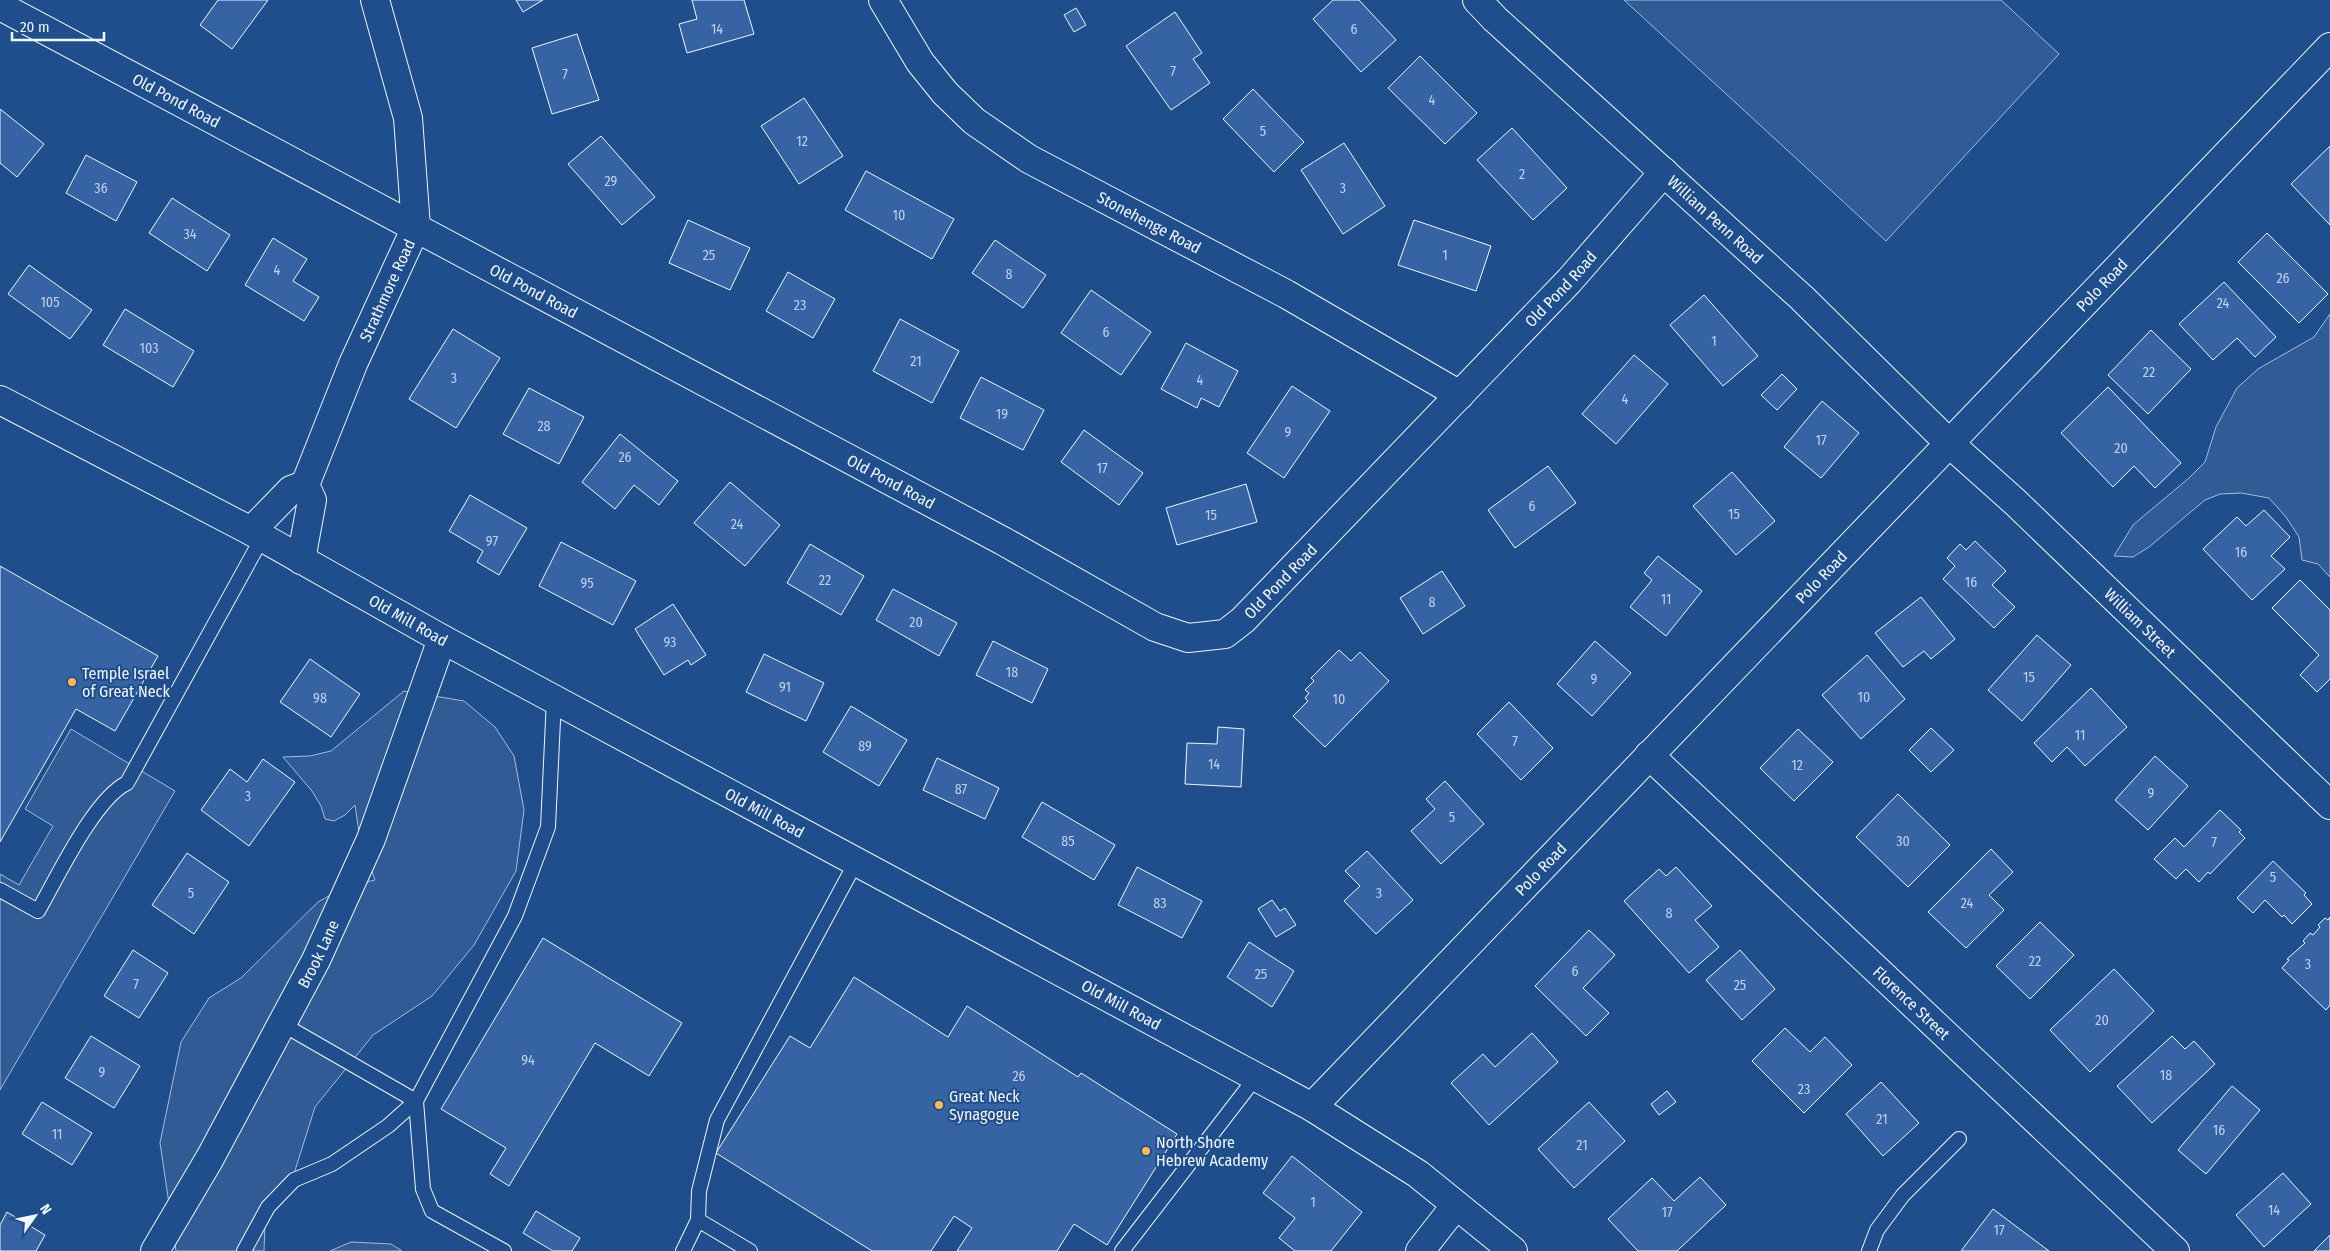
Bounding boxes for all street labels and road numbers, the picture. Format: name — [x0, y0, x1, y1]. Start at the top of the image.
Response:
street label: Old Pond Road — [129, 69, 223, 132]
street label: William Penn Road — [1664, 172, 1767, 268]
street label: Stonehenge Road — [1094, 188, 1204, 258]
street label: Strathmore Road — [356, 236, 419, 345]
street label: Old Pond Road — [1521, 247, 1601, 331]
street label: Polo Road — [2072, 255, 2132, 315]
street label: Old Pond Road — [486, 260, 581, 322]
street label: Old Pond Road — [844, 451, 938, 513]
street label: Old Pond Road — [1240, 540, 1321, 623]
street label: Polo Road — [1792, 547, 1851, 608]
street label: William Street — [2100, 584, 2180, 662]
street label: Old Mill Road — [365, 591, 451, 650]
street label: Old Mill Road — [721, 784, 807, 842]
street label: Polo Road — [1511, 839, 1571, 900]
street label: Brook Lane — [294, 917, 343, 991]
street label: Florence Street — [1869, 962, 1954, 1044]
street label: Old Mill Road — [1078, 976, 1164, 1034]

